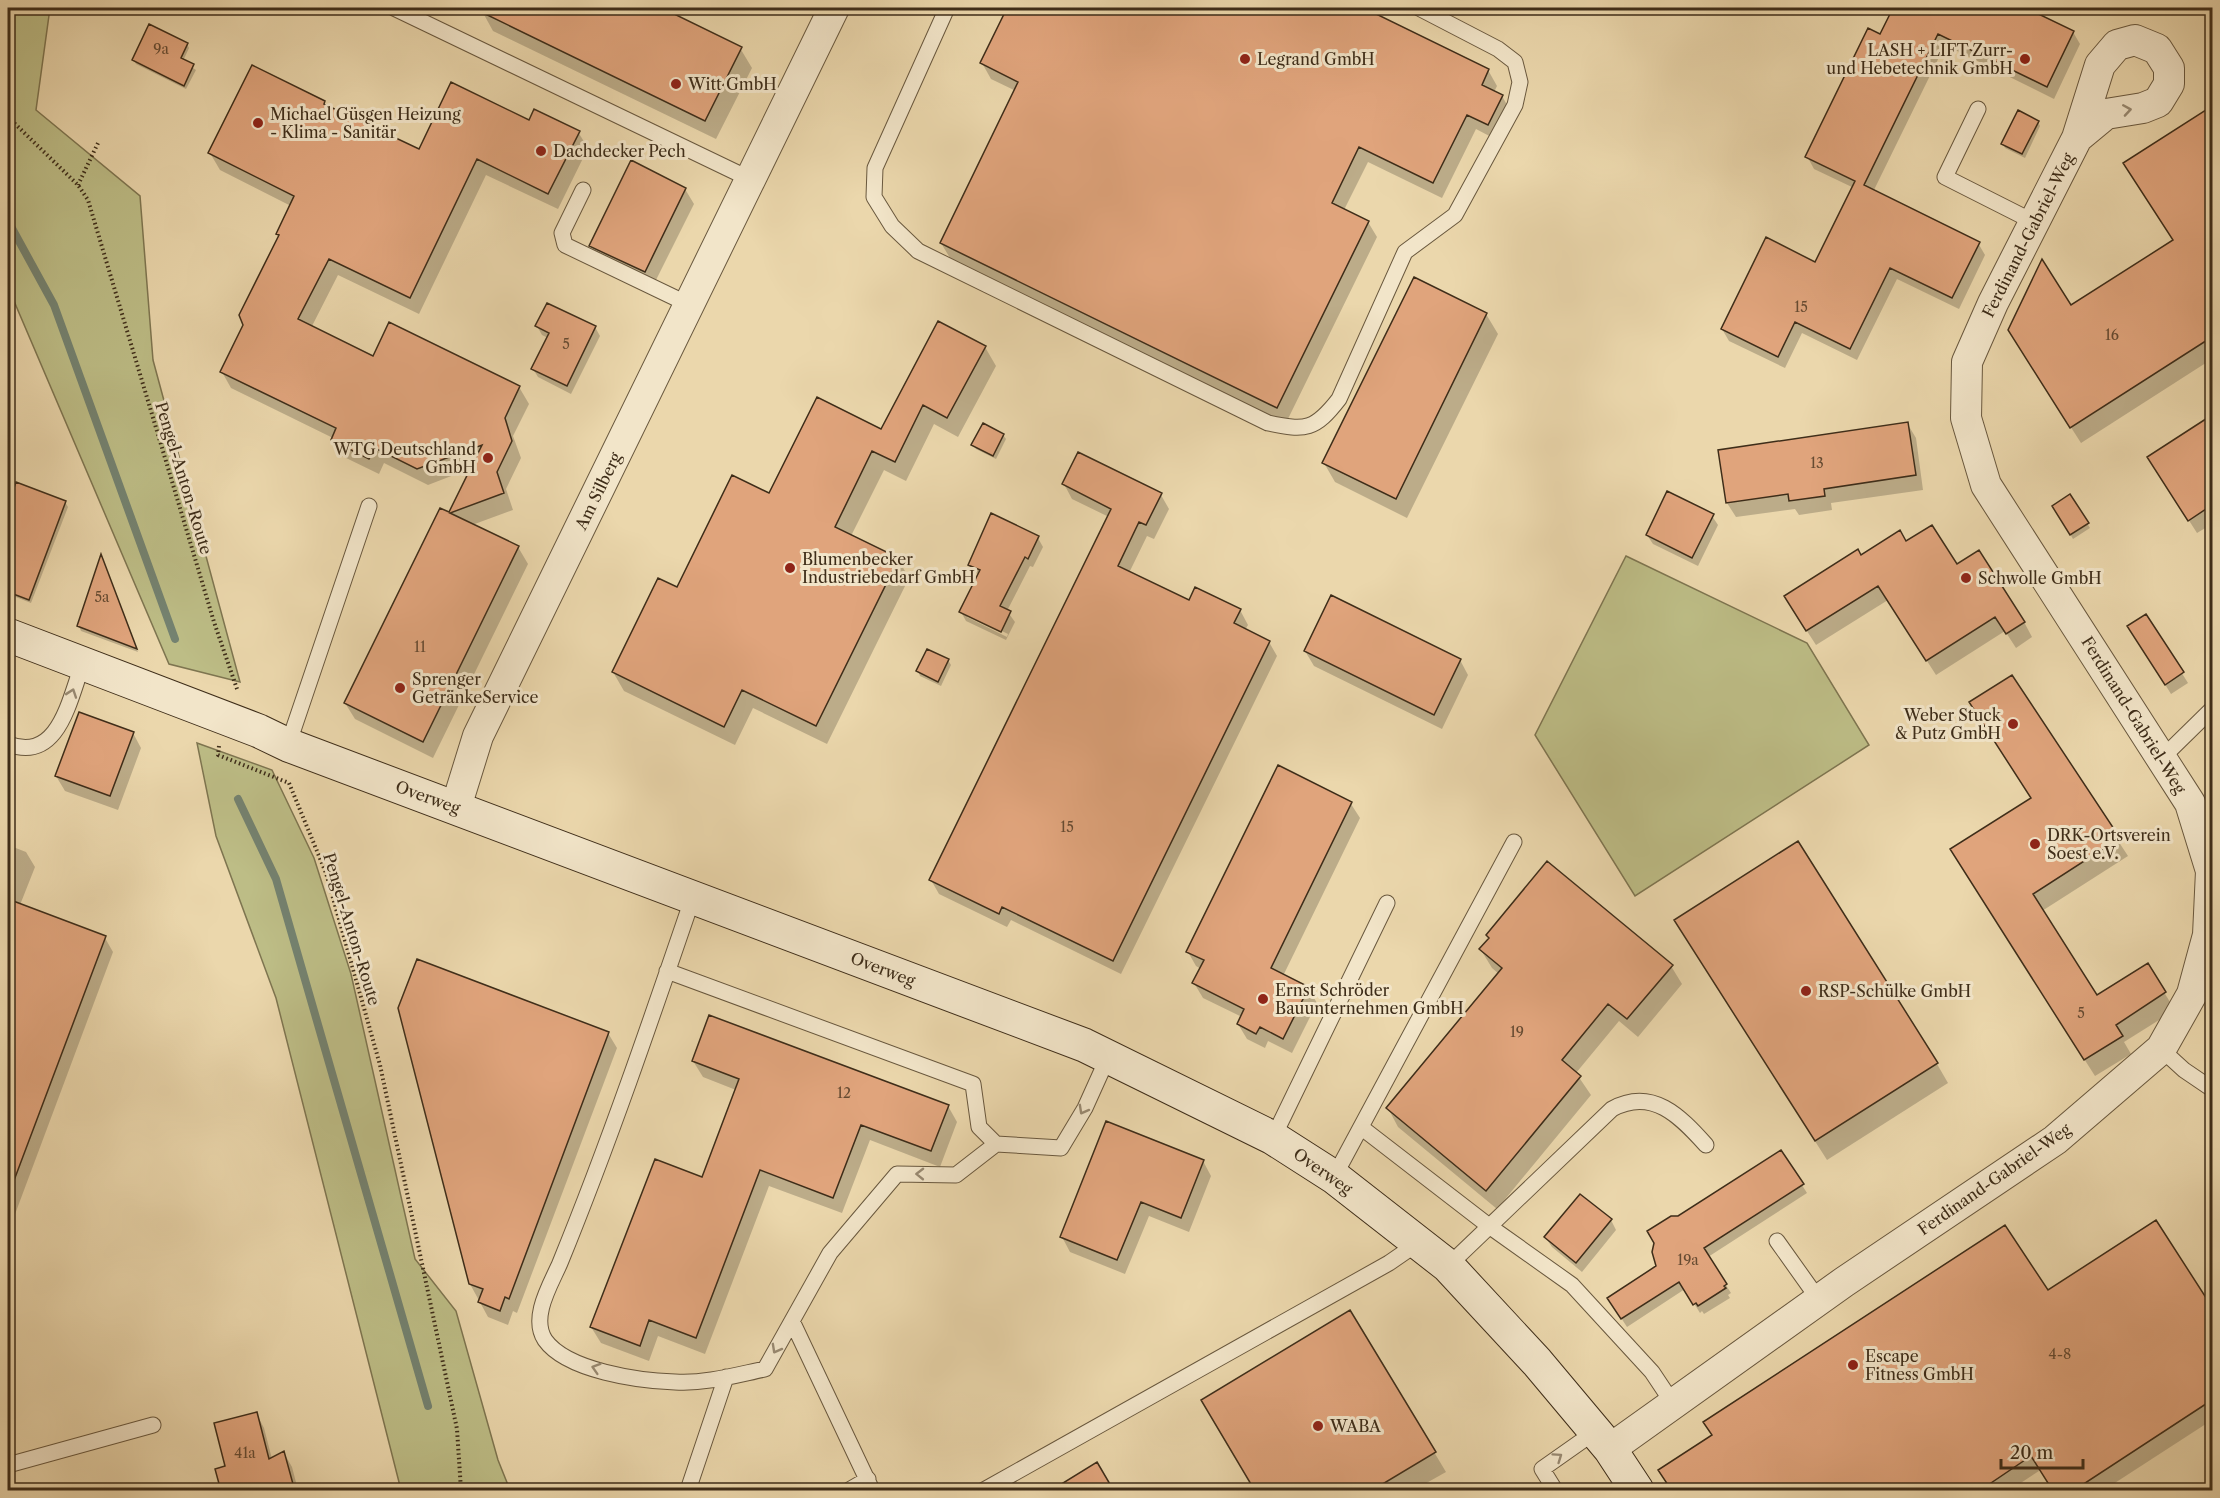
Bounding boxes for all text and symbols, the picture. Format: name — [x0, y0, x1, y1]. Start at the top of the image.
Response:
house number: 9a — [153, 40, 169, 58]
place label: LASH + LIFT Zurr- und Hebetechnik GmbH — [1826, 40, 2013, 78]
place label: Legrand GmbH — [1257, 49, 1375, 69]
marker: Legrand GmbH — [1238, 52, 1252, 66]
marker: LASH + LIFT Zurr- und Hebetechnik GmbH — [2018, 52, 2032, 66]
place label: Witt GmbH — [687, 74, 777, 94]
marker: Witt GmbH — [669, 77, 683, 91]
place label: Michael Güsgen Heizung - Klima - Sanitär — [270, 104, 461, 142]
one-way arrow — [2122, 104, 2131, 116]
marker: Michael Güsgen Heizung - Klima - Sanitär — [251, 116, 265, 130]
place label: Dachdecker Pech — [553, 141, 686, 161]
marker: Dachdecker Pech — [534, 144, 548, 158]
street label: Ferdinand-Gabriel-Weg — [1978, 149, 2078, 321]
house number: 15 — [1794, 298, 1808, 316]
house number: 16 — [2105, 326, 2119, 344]
house number: 5 — [562, 335, 570, 353]
street label: Pengel-Anton-Route — [151, 399, 217, 557]
place label: WTG Deutschland GmbH — [333, 439, 476, 477]
street label: Am Silberg — [570, 448, 626, 534]
marker: WTG Deutschland GmbH — [481, 451, 495, 465]
house number: 13 — [1810, 454, 1824, 472]
place label: Blumenbecker Industriebedarf GmbH — [802, 549, 975, 587]
marker: Blumenbecker Industriebedarf GmbH — [783, 561, 797, 575]
place label: Schwolle GmbH — [1978, 568, 2102, 588]
marker: Schwolle GmbH — [1959, 571, 1973, 585]
house number: 5a — [95, 588, 110, 606]
street label: Ferdinand-Gabriel-Weg — [2077, 633, 2191, 798]
house number: 11 — [414, 638, 426, 656]
place label: Sprenger GetränkeService — [412, 669, 538, 707]
marker: Sprenger GetränkeService — [393, 681, 407, 695]
one-way arrow — [64, 688, 77, 699]
place label: Weber Stuck & Putz GmbH — [1894, 705, 2002, 743]
marker: Weber Stuck & Putz GmbH — [2006, 717, 2020, 731]
street label: Overweg — [393, 776, 464, 818]
house number: 15 — [1060, 818, 1074, 836]
place label: DRK-Ortsverein Soest e.V. — [2047, 825, 2171, 863]
marker: DRK-Ortsverein Soest e.V. — [2028, 837, 2042, 851]
street label: Pengel-Anton-Route — [319, 850, 385, 1008]
street label: Overweg — [848, 948, 919, 991]
place label: Ernst Schröder Bauunternehmen GmbH — [1275, 980, 1464, 1018]
place label: RSP-Schülke GmbH — [1818, 981, 1971, 1001]
marker: RSP-Schülke GmbH — [1799, 984, 1813, 998]
marker: Ernst Schröder Bauunternehmen GmbH — [1256, 992, 1270, 1006]
house number: 5 — [2077, 1004, 2085, 1022]
house number: 19 — [1510, 1023, 1524, 1041]
house number: 12 — [837, 1084, 851, 1102]
one-way arrow — [1079, 1104, 1090, 1114]
street label: Ferdinand-Gabriel-Weg — [1914, 1118, 2075, 1239]
street label: Overweg — [1290, 1143, 1357, 1199]
one-way arrow — [916, 1168, 925, 1180]
house number: 19a — [1677, 1251, 1699, 1269]
one-way arrow — [772, 1342, 783, 1353]
house number: 4-8 — [2049, 1345, 2071, 1363]
place label: Escape Fitness GmbH — [1865, 1346, 1974, 1384]
marker: Escape Fitness GmbH — [1846, 1358, 1860, 1372]
one-way arrow — [591, 1363, 602, 1375]
place label: WABA — [1329, 1416, 1382, 1436]
marker: WABA — [1311, 1419, 1325, 1433]
scale bar — [2001, 1432, 2084, 1470]
text: 20 m — [2010, 1442, 2054, 1464]
house number: 41a — [234, 1444, 256, 1462]
one-way arrow — [1552, 1453, 1563, 1464]

